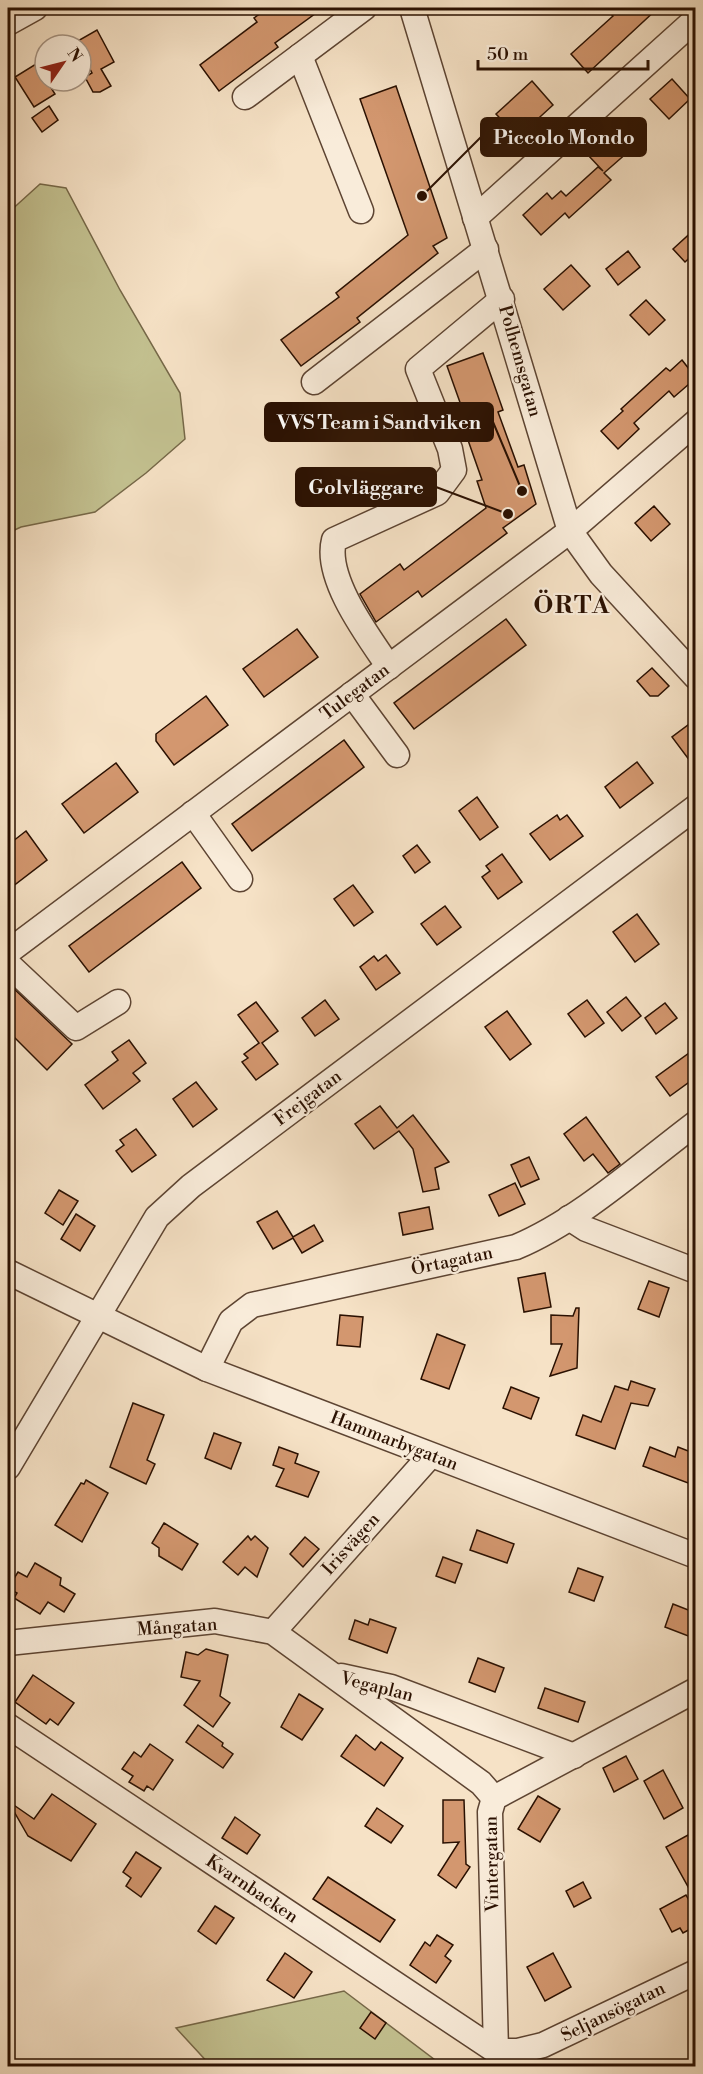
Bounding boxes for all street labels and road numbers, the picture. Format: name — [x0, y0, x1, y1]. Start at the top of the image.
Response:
street label: Polhemsgatan — [493, 303, 547, 420]
street label: Tulegatan — [316, 658, 394, 725]
street label: Frejgatan — [269, 1065, 347, 1131]
street label: Örtagatan — [409, 1241, 495, 1281]
street label: Hammarbygatan — [327, 1406, 462, 1476]
street label: Irisvägen — [317, 1508, 385, 1580]
street label: Mångatan — [136, 1613, 218, 1641]
street label: Vegaplan — [337, 1667, 416, 1707]
street label: Vintergatan — [480, 1815, 504, 1913]
street label: Kvarnbacken — [201, 1850, 303, 1929]
street label: Seljansögatan — [557, 1977, 669, 2047]

